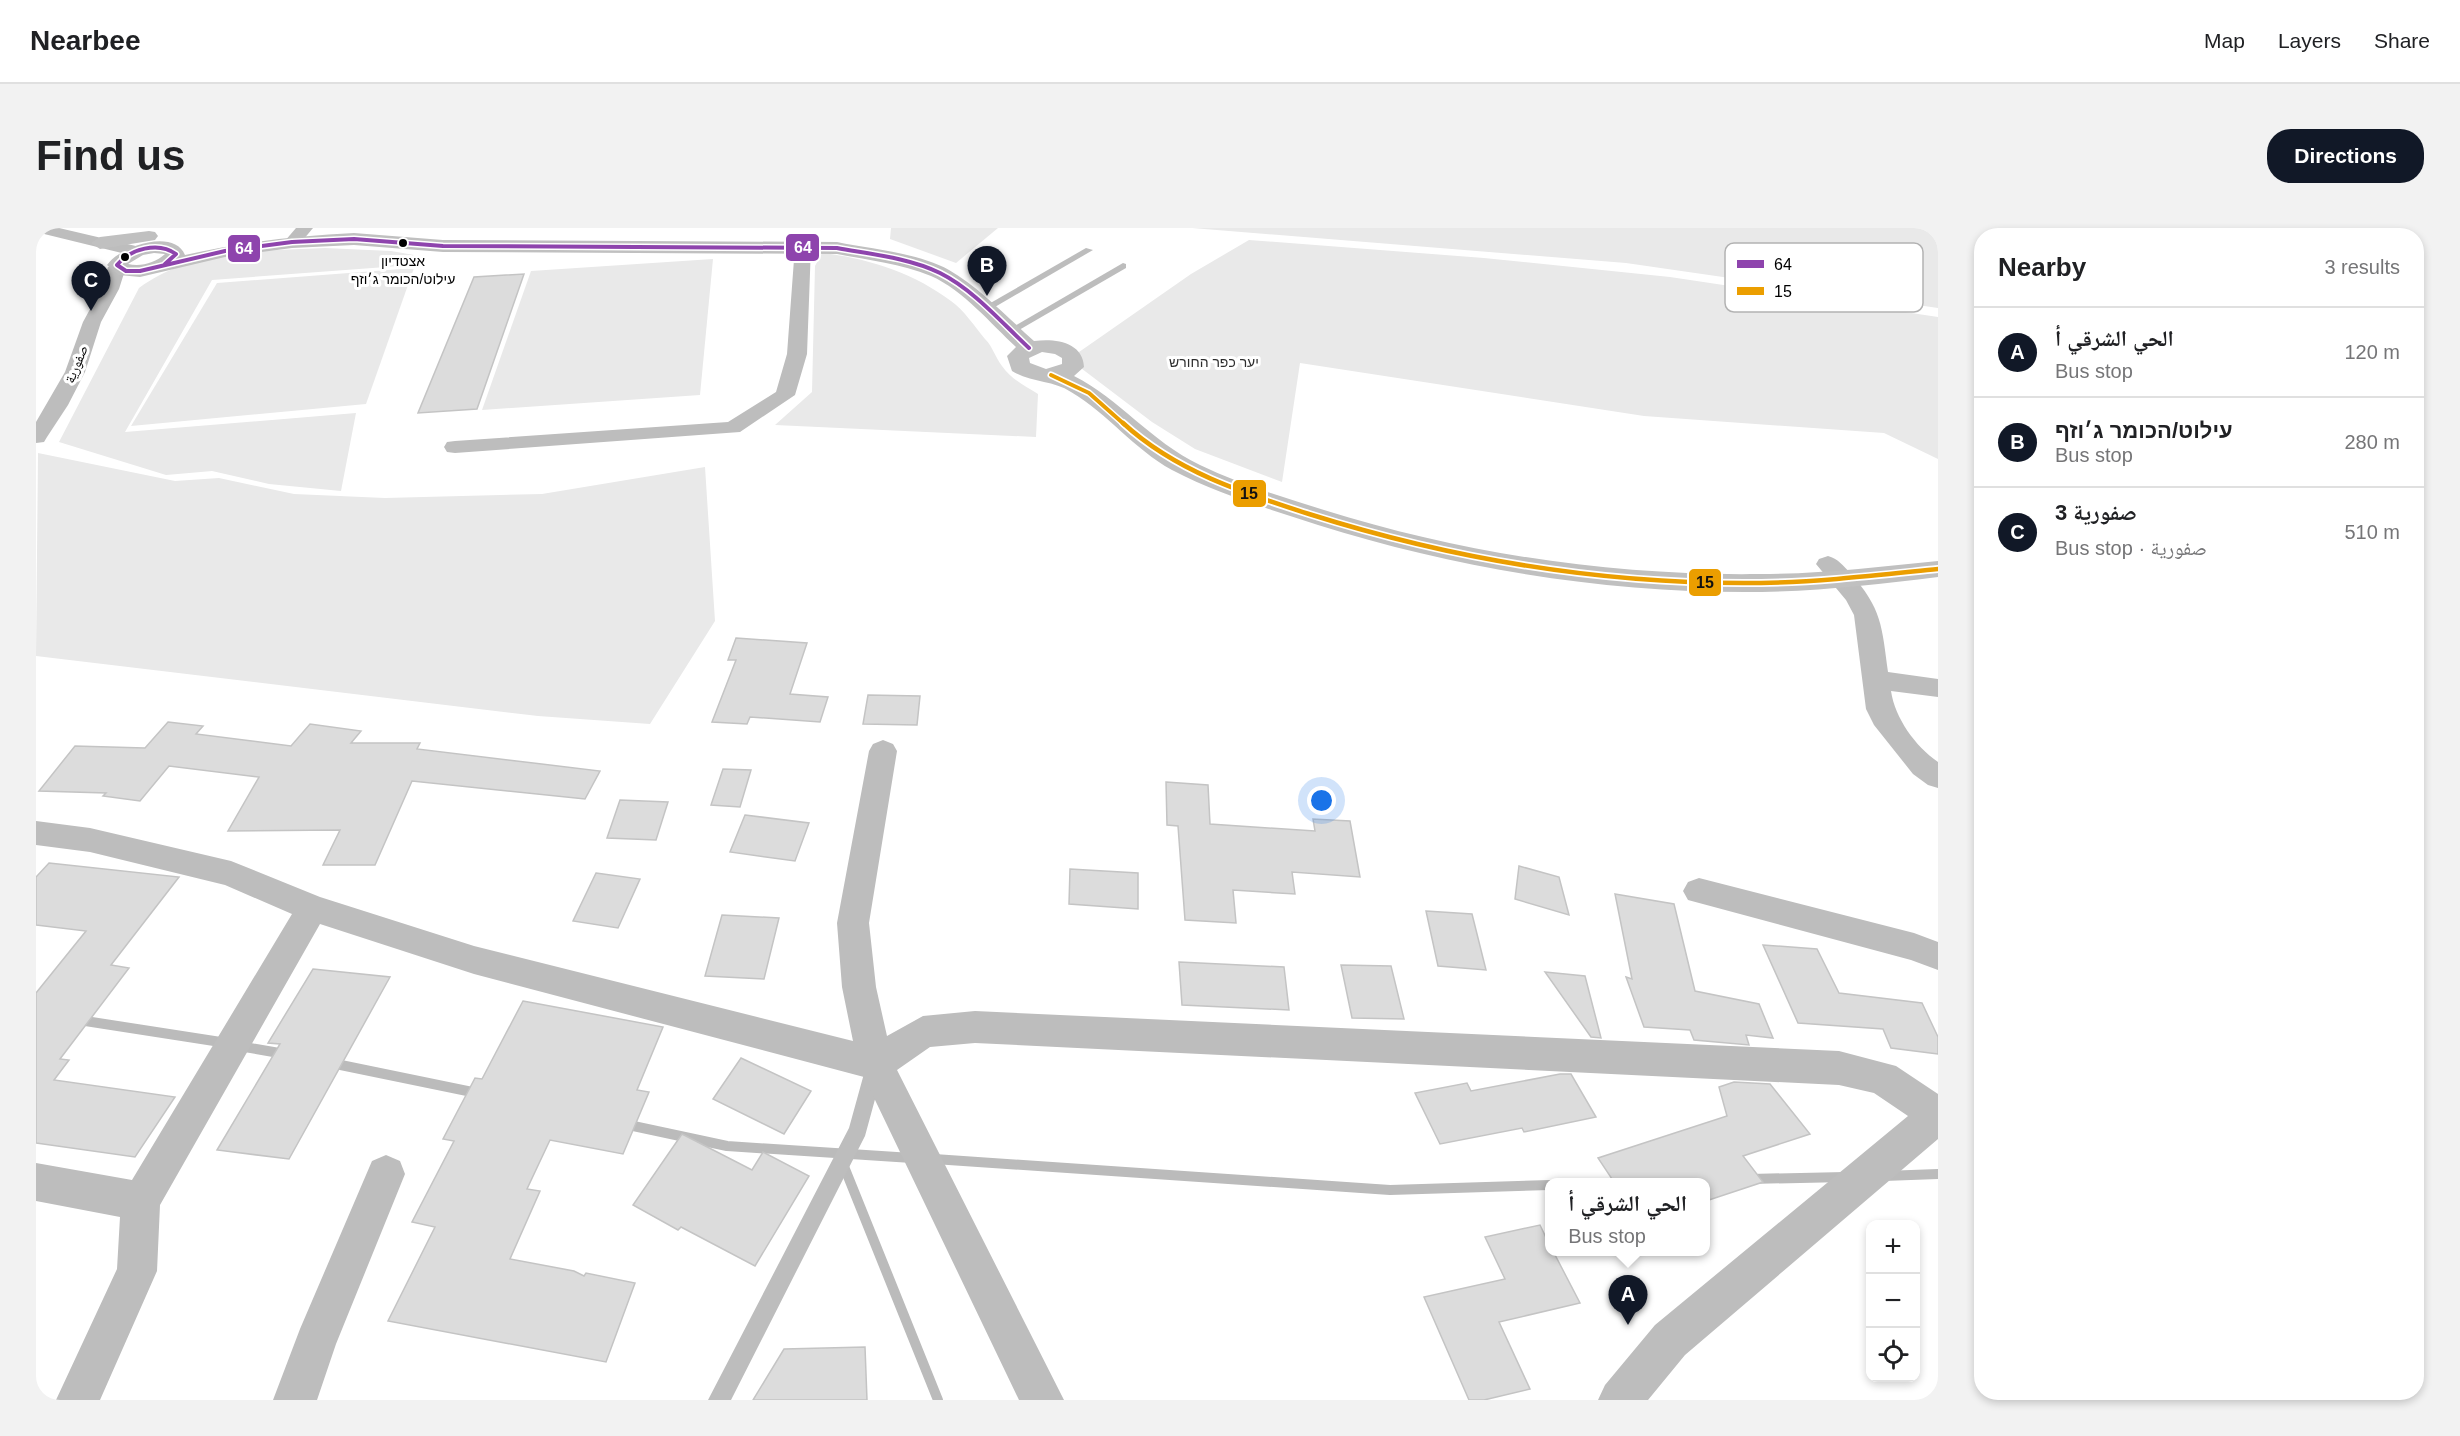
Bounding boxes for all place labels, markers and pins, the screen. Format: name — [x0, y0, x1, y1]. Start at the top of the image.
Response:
marker: אצטדיון עילוט/הכומר ג׳וזף — [397, 237, 409, 249]
pin: B — [968, 247, 1006, 296]
unlabelled marker — [119, 251, 131, 263]
place label: אצטדיון עילוט/הכומר ג׳וזף — [351, 253, 455, 287]
pin: C — [72, 262, 110, 311]
pin: A — [1608, 1276, 1648, 1325]

